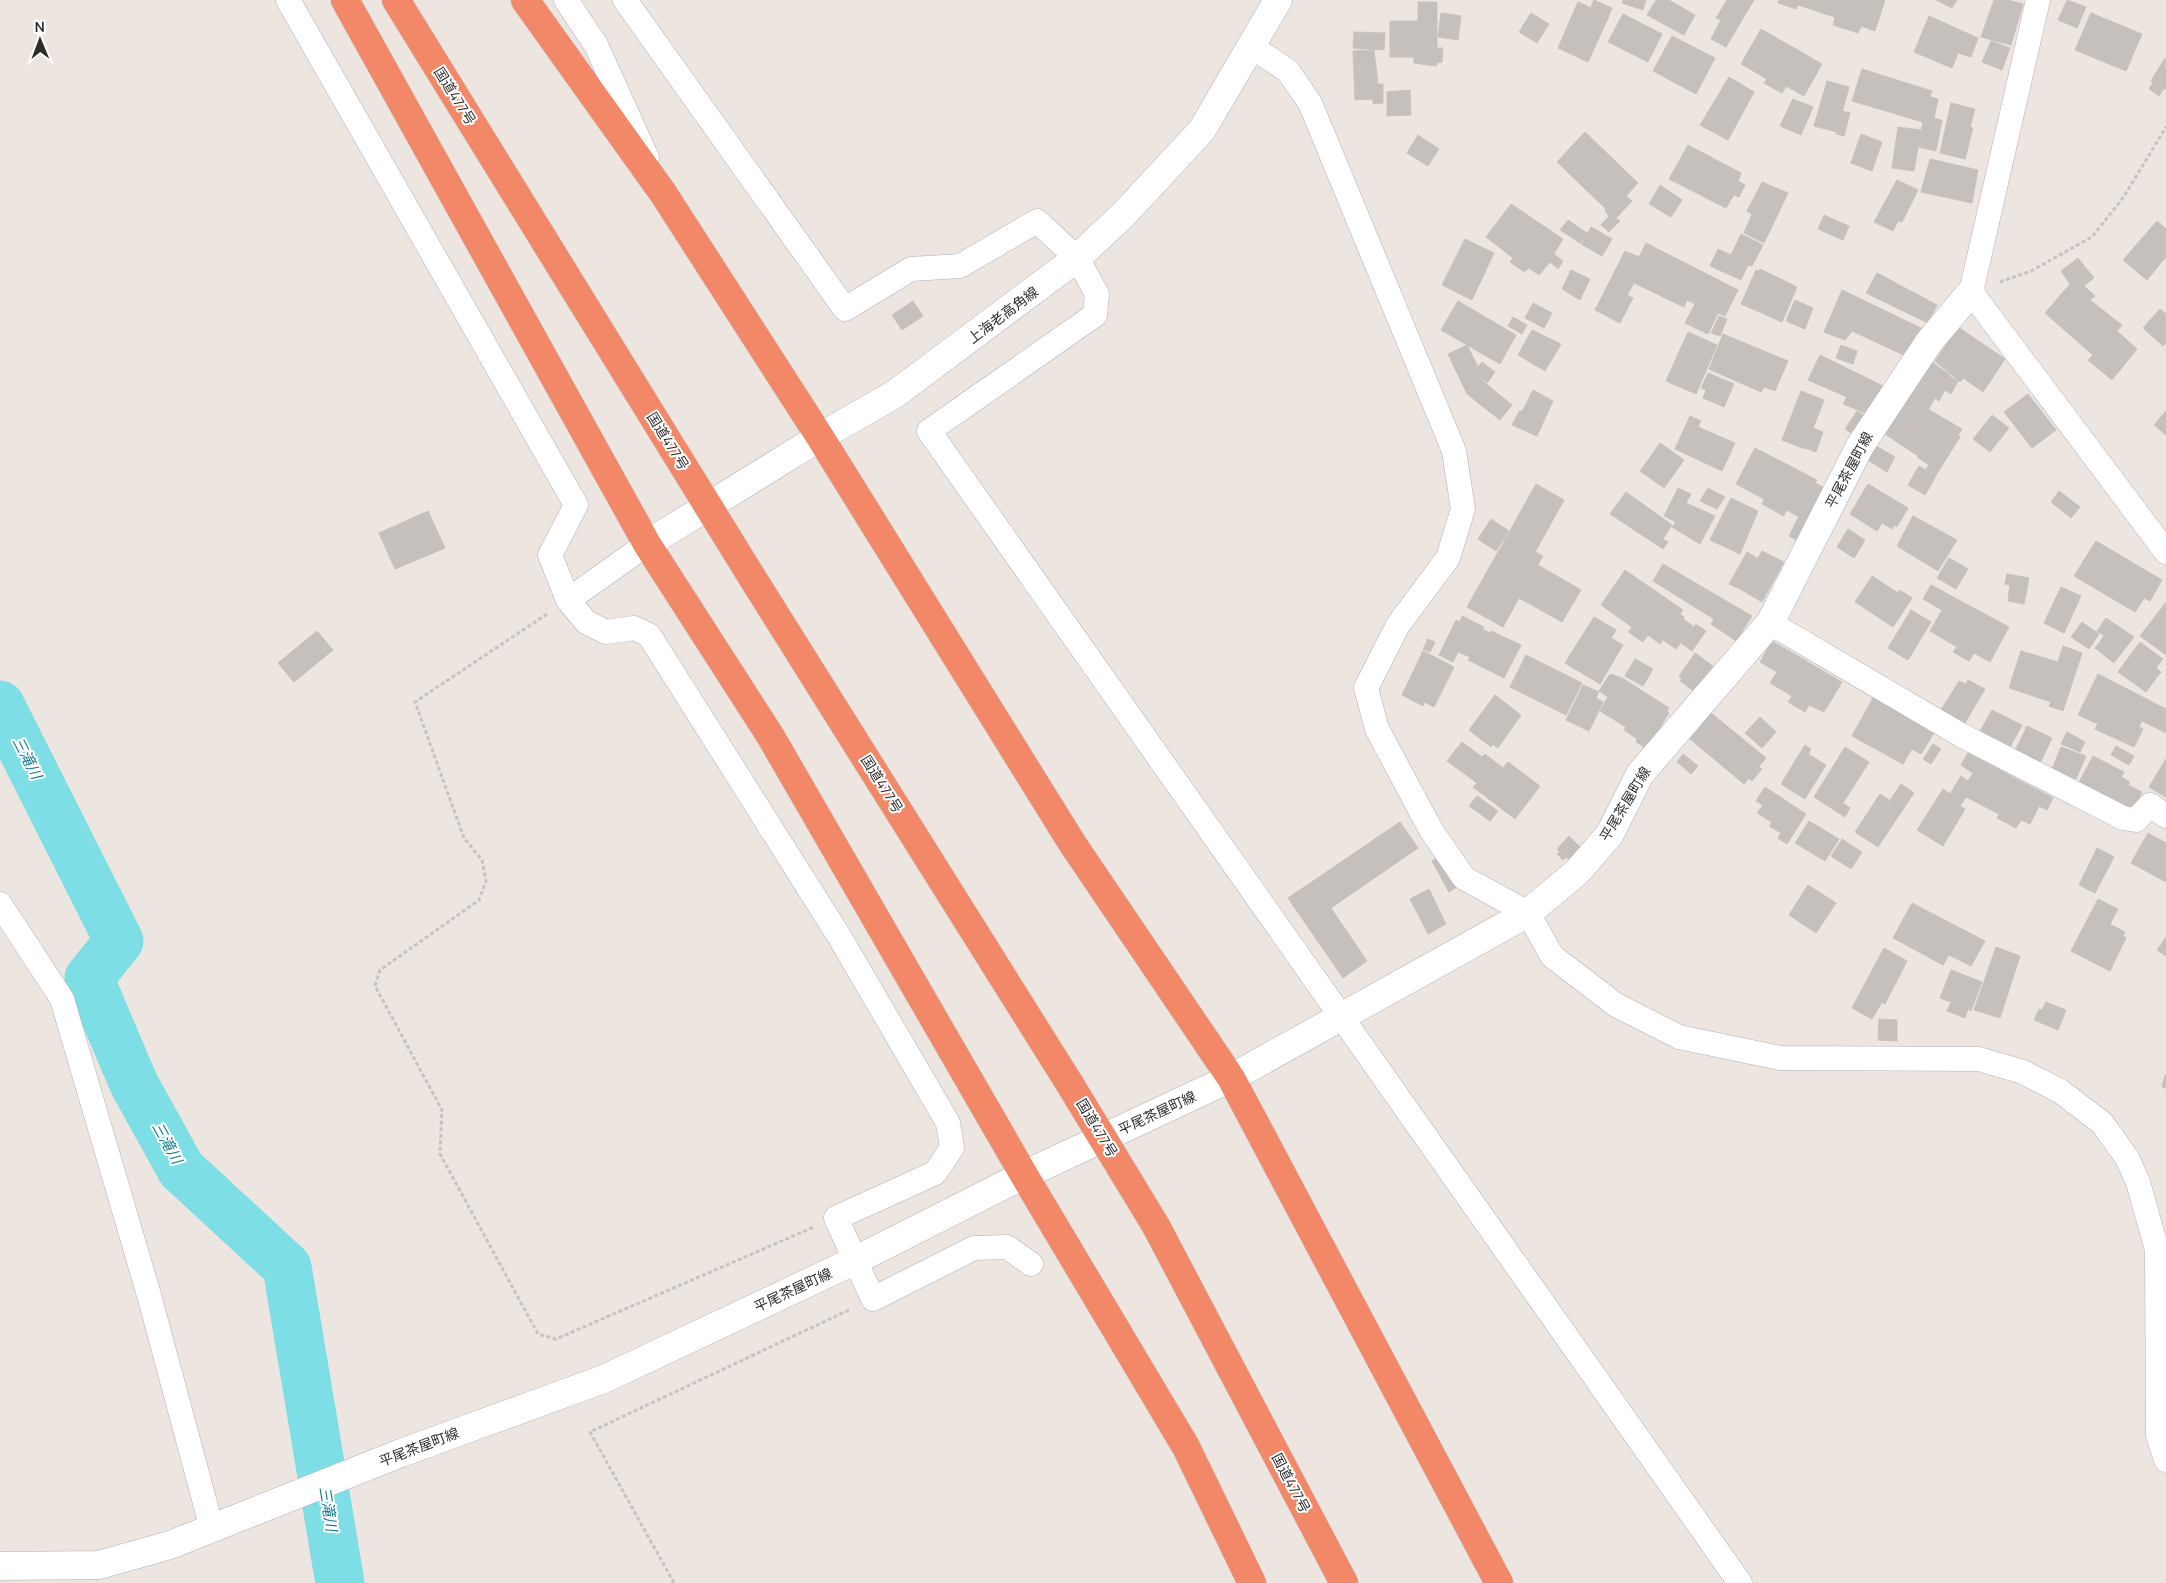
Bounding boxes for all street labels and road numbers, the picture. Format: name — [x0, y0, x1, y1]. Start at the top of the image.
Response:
street label: 国道477号 — [430, 63, 481, 128]
street label: 上海老高角線 — [963, 282, 1042, 347]
street label: 国道477号 — [643, 408, 694, 473]
street label: 平尾茶屋町線 — [1820, 428, 1877, 511]
street label: 国道477号 — [857, 751, 908, 816]
street label: 平尾茶屋町線 — [1595, 763, 1654, 845]
street label: 平尾茶屋町線 — [1115, 1086, 1199, 1139]
street label: 国道477号 — [1073, 1095, 1122, 1160]
street label: 平尾茶屋町線 — [751, 1263, 835, 1316]
street label: 平尾茶屋町線 — [376, 1423, 461, 1470]
street label: 国道477号 — [1268, 1450, 1315, 1516]

